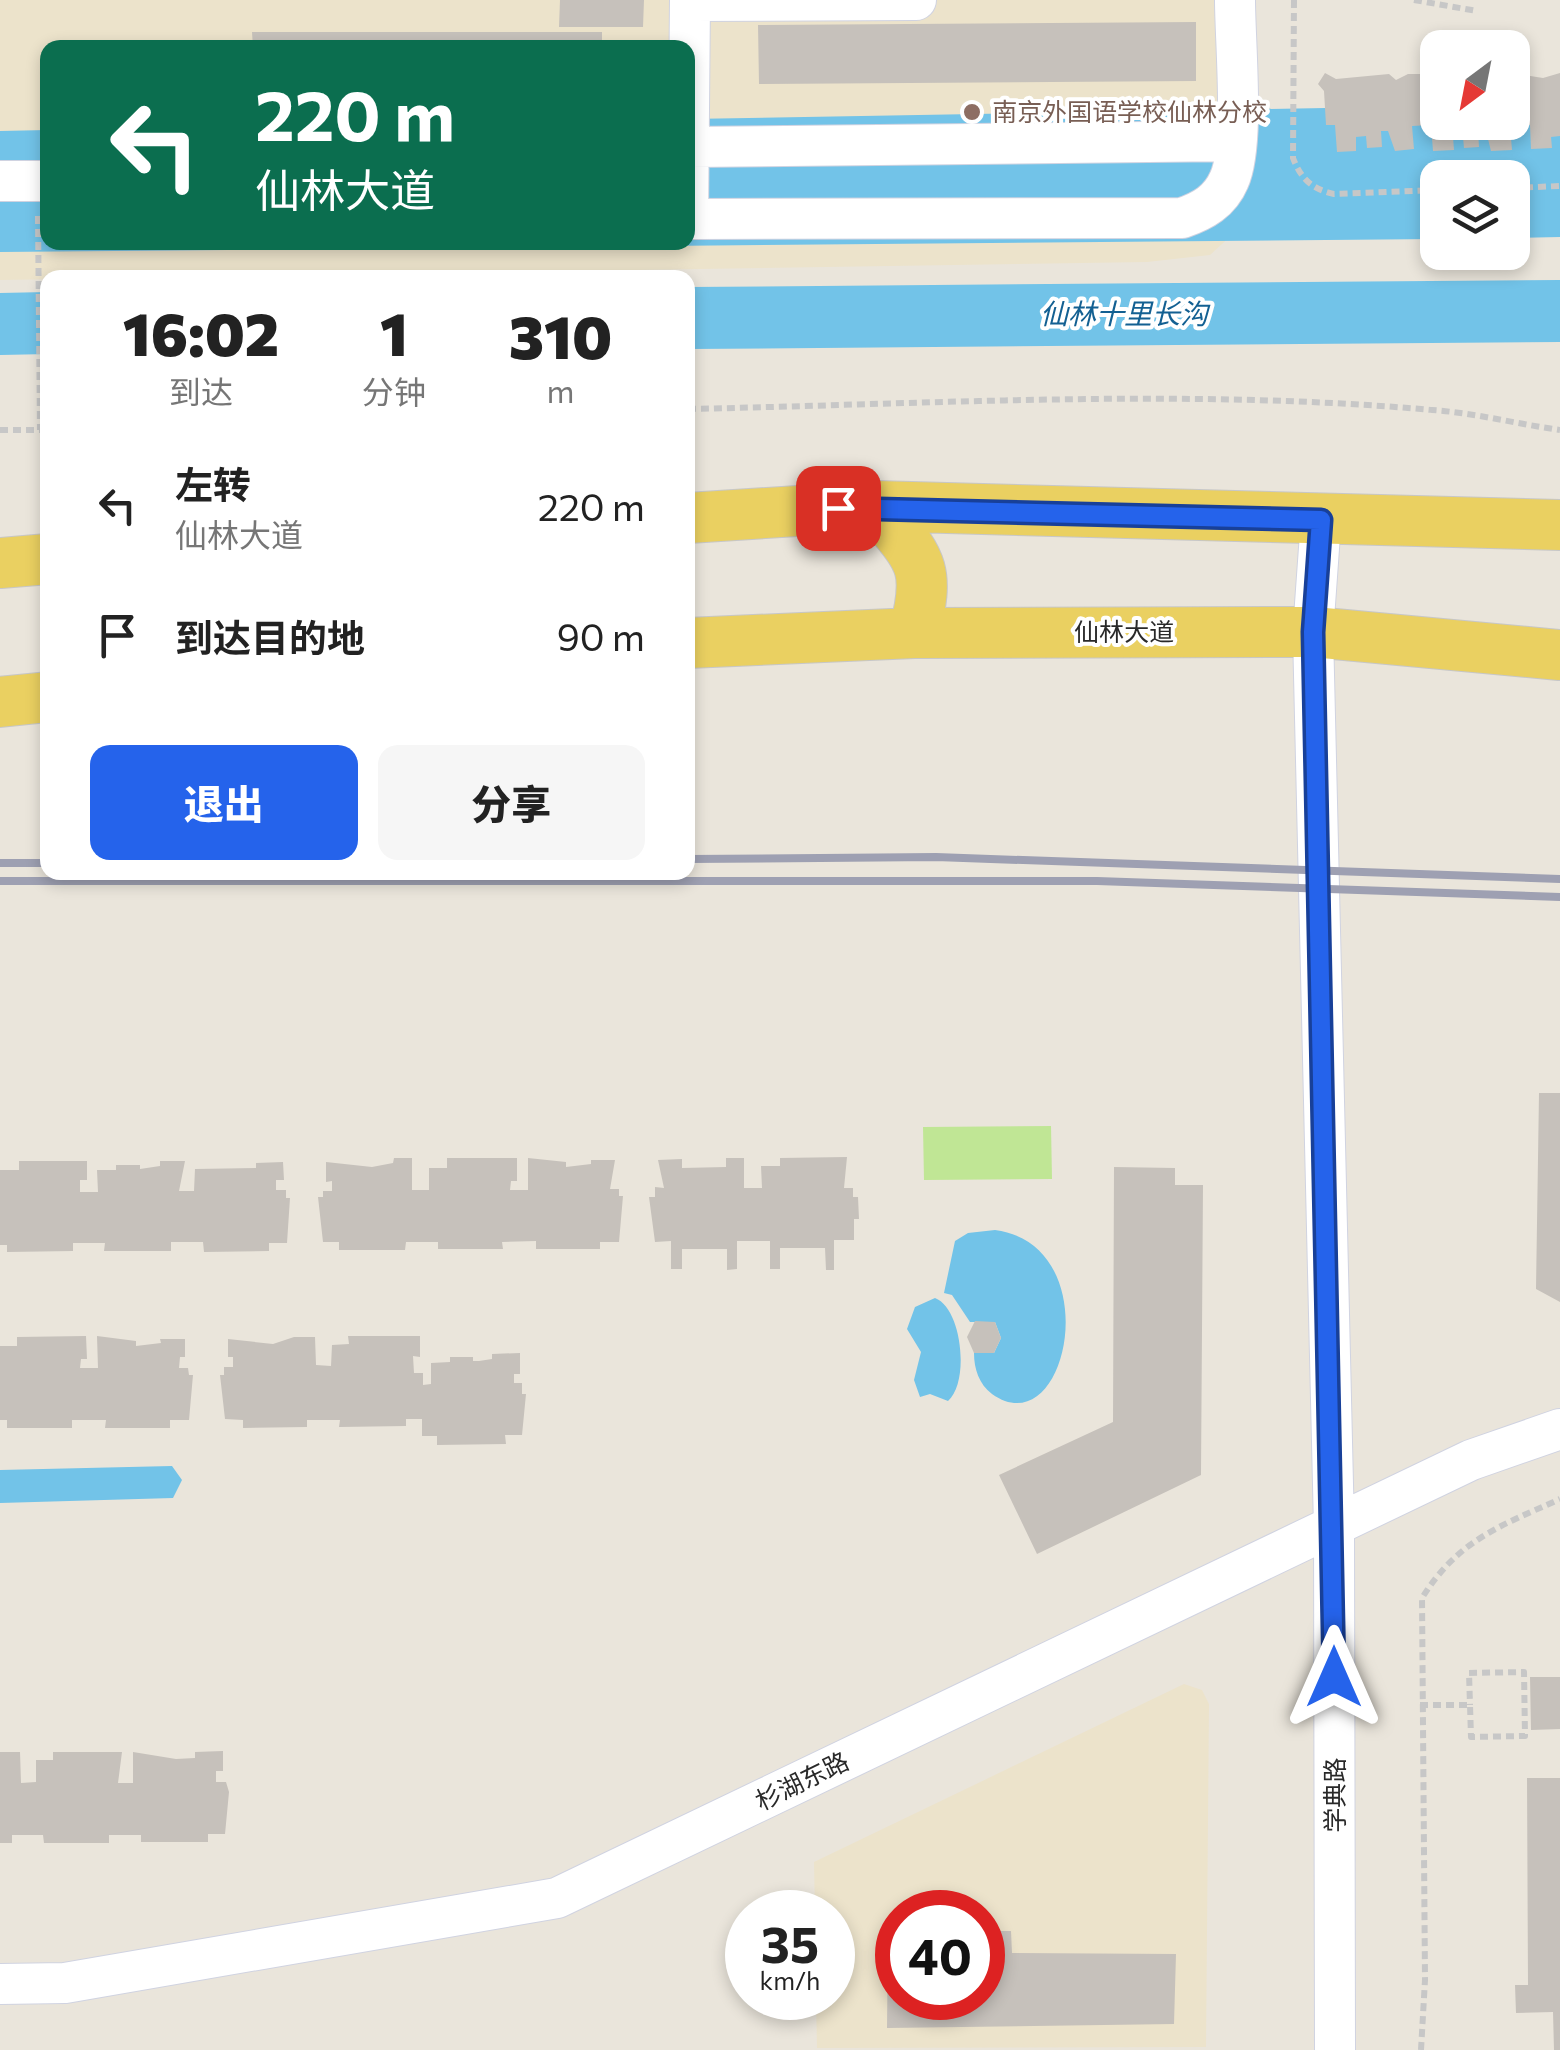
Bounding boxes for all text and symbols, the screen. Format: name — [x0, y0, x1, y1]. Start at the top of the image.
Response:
north arrow — [1420, 30, 1530, 140]
map controls — [1420, 30, 1530, 270]
text: 220 m — [255, 70, 455, 155]
icon: left — [90, 80, 220, 210]
place label: 南京外国语学校仙林分校 — [992, 96, 1267, 126]
marker: 南京外国语学校仙林分校 — [961, 101, 983, 123]
button: layers — [1420, 160, 1530, 270]
text: 仙林大道 — [255, 161, 435, 216]
text: 16:02 — [123, 295, 279, 368]
text: 1 — [380, 295, 408, 368]
water label: 仙林十里长沟 — [1040, 296, 1211, 330]
text: 310 — [509, 298, 612, 371]
text: m — [546, 370, 574, 410]
text: 到达 — [169, 371, 233, 411]
text: 分钟 — [362, 371, 426, 411]
text: 左转 — [175, 460, 251, 507]
pin — [796, 466, 881, 551]
icon: left — [90, 478, 145, 533]
icon: arrive — [811, 481, 866, 536]
text: 220 m — [538, 482, 645, 529]
text: 仙林大道 — [175, 514, 303, 554]
icon: arrive — [90, 608, 145, 663]
text: 90 m — [557, 612, 645, 659]
text: 到达目的地 — [175, 613, 365, 660]
street label: 仙林大道 — [1074, 616, 1174, 646]
button: 退出 — [90, 745, 358, 860]
button: 分享 — [378, 745, 645, 860]
position arrow — [1282, 1625, 1386, 1729]
street label: 杉湖东路 — [750, 1745, 853, 1816]
street label: 学典路 — [1319, 1757, 1349, 1833]
speed limit sign: 40 — [875, 1890, 1005, 2020]
text: 35 — [761, 1912, 819, 1973]
text: km/h — [760, 1965, 820, 1995]

